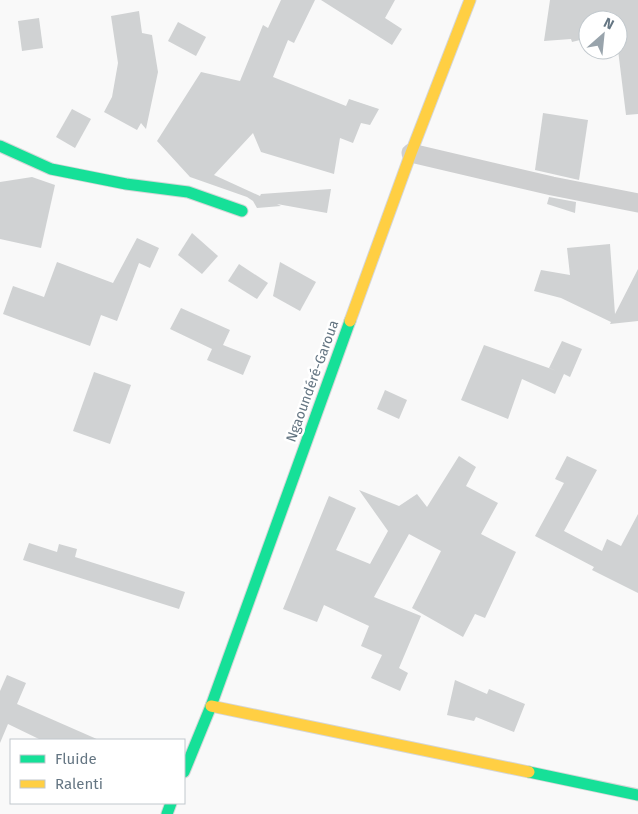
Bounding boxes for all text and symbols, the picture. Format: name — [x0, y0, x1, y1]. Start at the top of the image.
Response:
north arrow — [578, 10, 628, 60]
text: N — [601, 14, 617, 34]
street label: Ngaoundéré-Garoua — [283, 318, 342, 444]
legend — [10, 739, 185, 804]
text: Fluide — [55, 750, 97, 768]
text: Ralenti — [55, 775, 103, 793]

